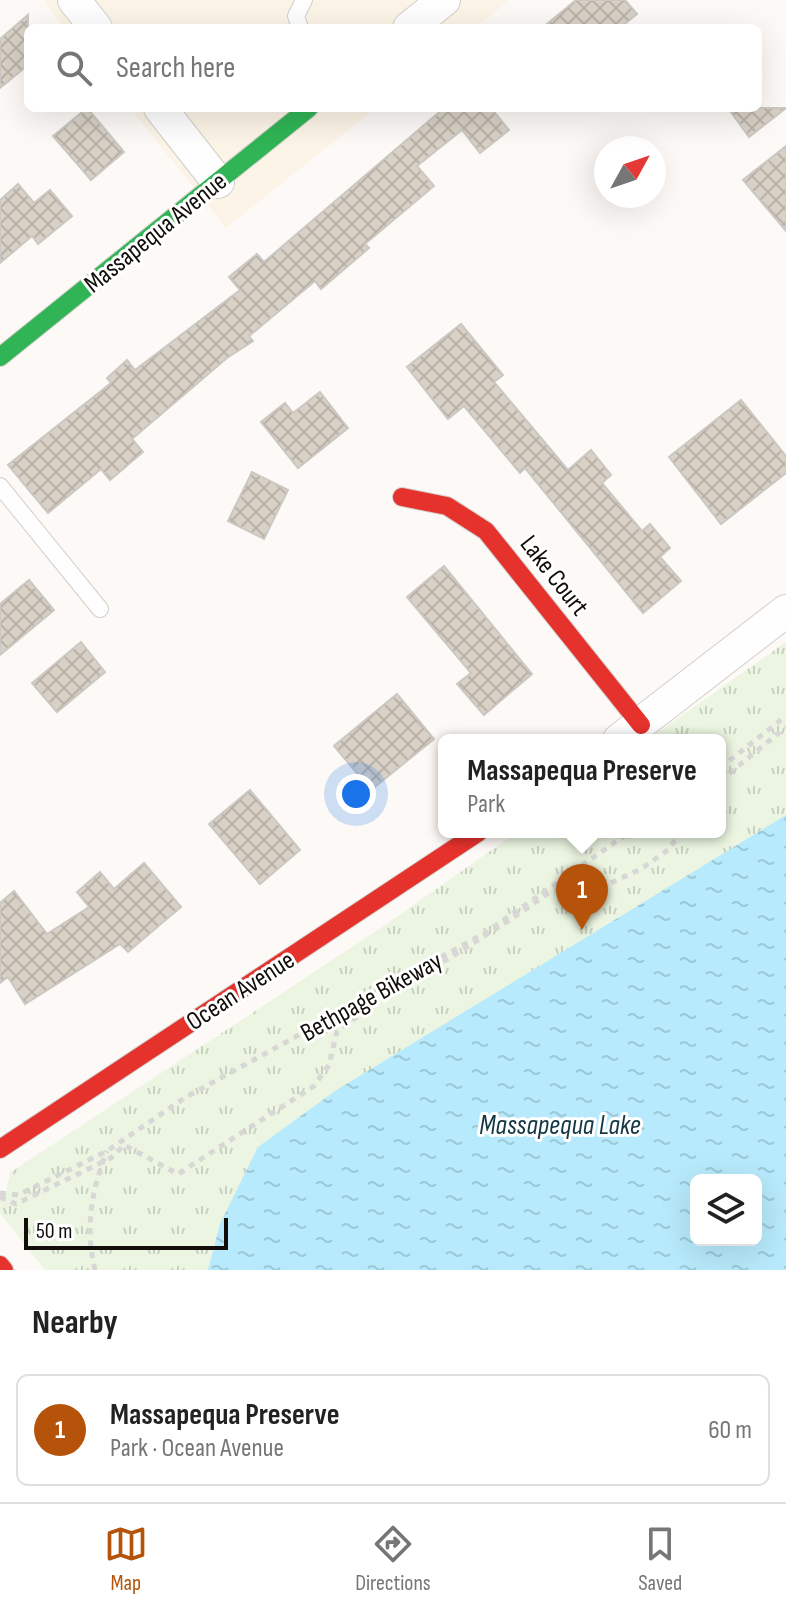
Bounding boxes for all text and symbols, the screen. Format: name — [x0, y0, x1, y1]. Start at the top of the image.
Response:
search box — [24, 24, 762, 112]
icon: search — [52, 46, 96, 90]
text: Search here — [116, 50, 235, 86]
north arrow — [594, 136, 666, 208]
street label: Massapequa Avenue — [78, 166, 233, 300]
street label: Lake Court — [513, 530, 595, 622]
popup — [438, 734, 726, 838]
text: Massapequa Preserve — [467, 753, 697, 789]
your location — [336, 774, 376, 814]
text: Park — [467, 789, 505, 820]
pin: 1 — [556, 864, 608, 930]
street label: Ocean Avenue — [181, 945, 301, 1038]
street label: Bethpage Bikeway — [296, 946, 448, 1049]
water label: Massapequa Lake — [479, 1109, 641, 1142]
map controls — [690, 1174, 762, 1246]
button: layers — [690, 1174, 762, 1246]
scale bar — [24, 1214, 228, 1250]
text: 50 m — [36, 1218, 72, 1245]
text: Nearby — [32, 1302, 118, 1343]
text: Massapequa Preserve — [110, 1397, 339, 1433]
text: 1 — [55, 1415, 65, 1446]
text: 60 m — [708, 1415, 752, 1446]
text: Park · Ocean Avenue — [110, 1433, 284, 1464]
tab: Map — [104, 1522, 148, 1597]
tab: Directions — [355, 1522, 431, 1597]
tab: Saved — [638, 1522, 682, 1597]

